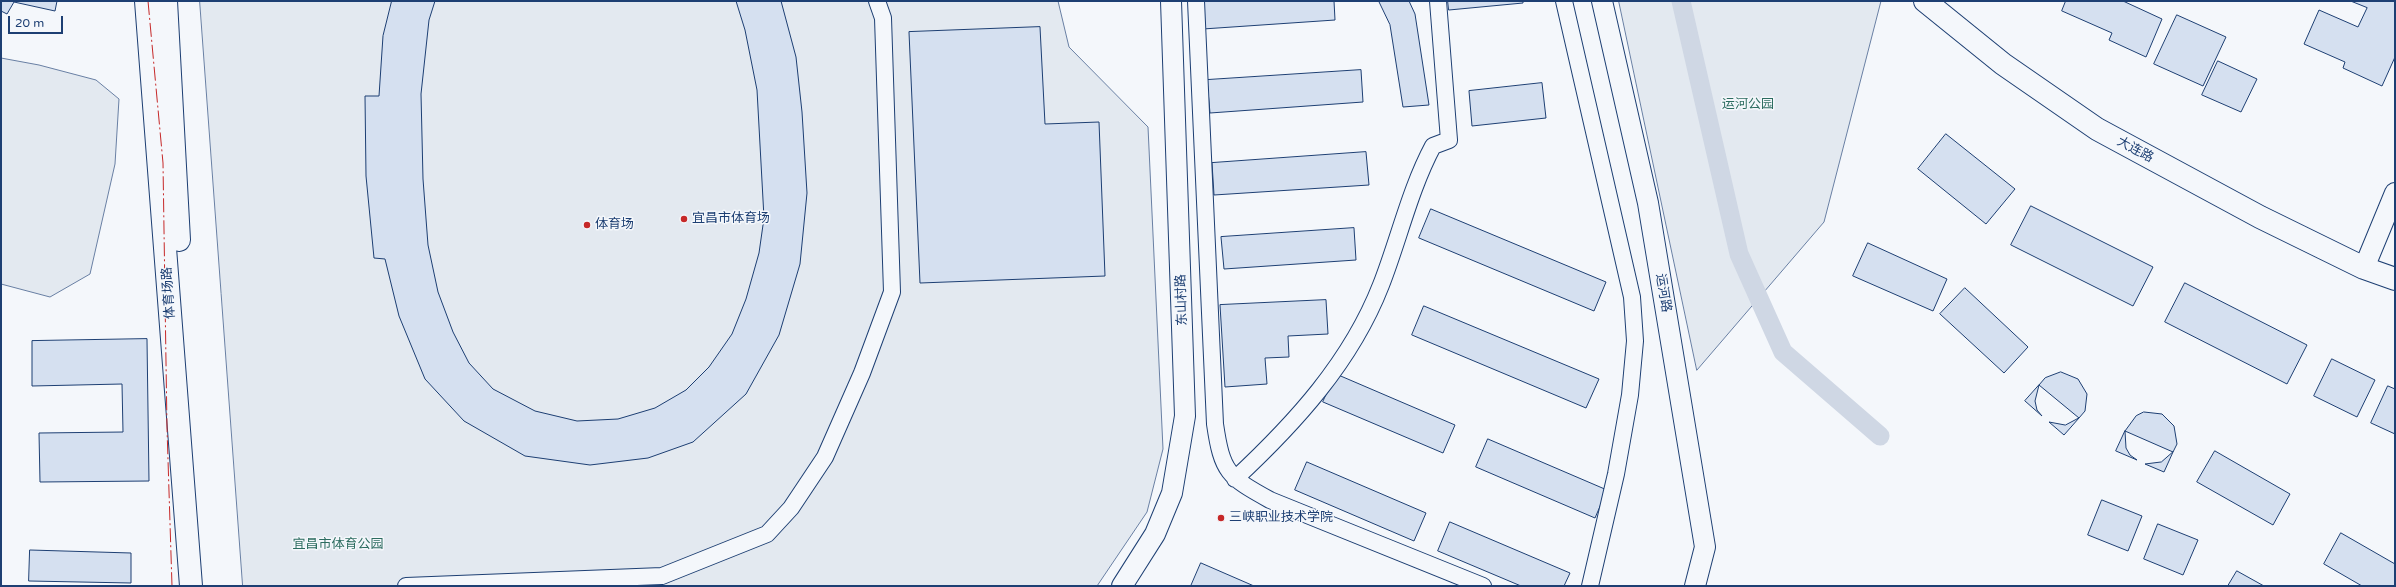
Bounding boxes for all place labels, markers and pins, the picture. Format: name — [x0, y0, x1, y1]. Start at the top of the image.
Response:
place label: 宜昌市体育场 — [692, 211, 770, 227]
marker: 宜昌市体育场 — [679, 214, 689, 224]
place label: 体育场 — [595, 217, 634, 233]
marker: 体育场 — [582, 220, 592, 230]
place label: 三峡职业技术学院 — [1229, 510, 1333, 526]
marker: 三峡职业技术学院 — [1216, 513, 1226, 523]

